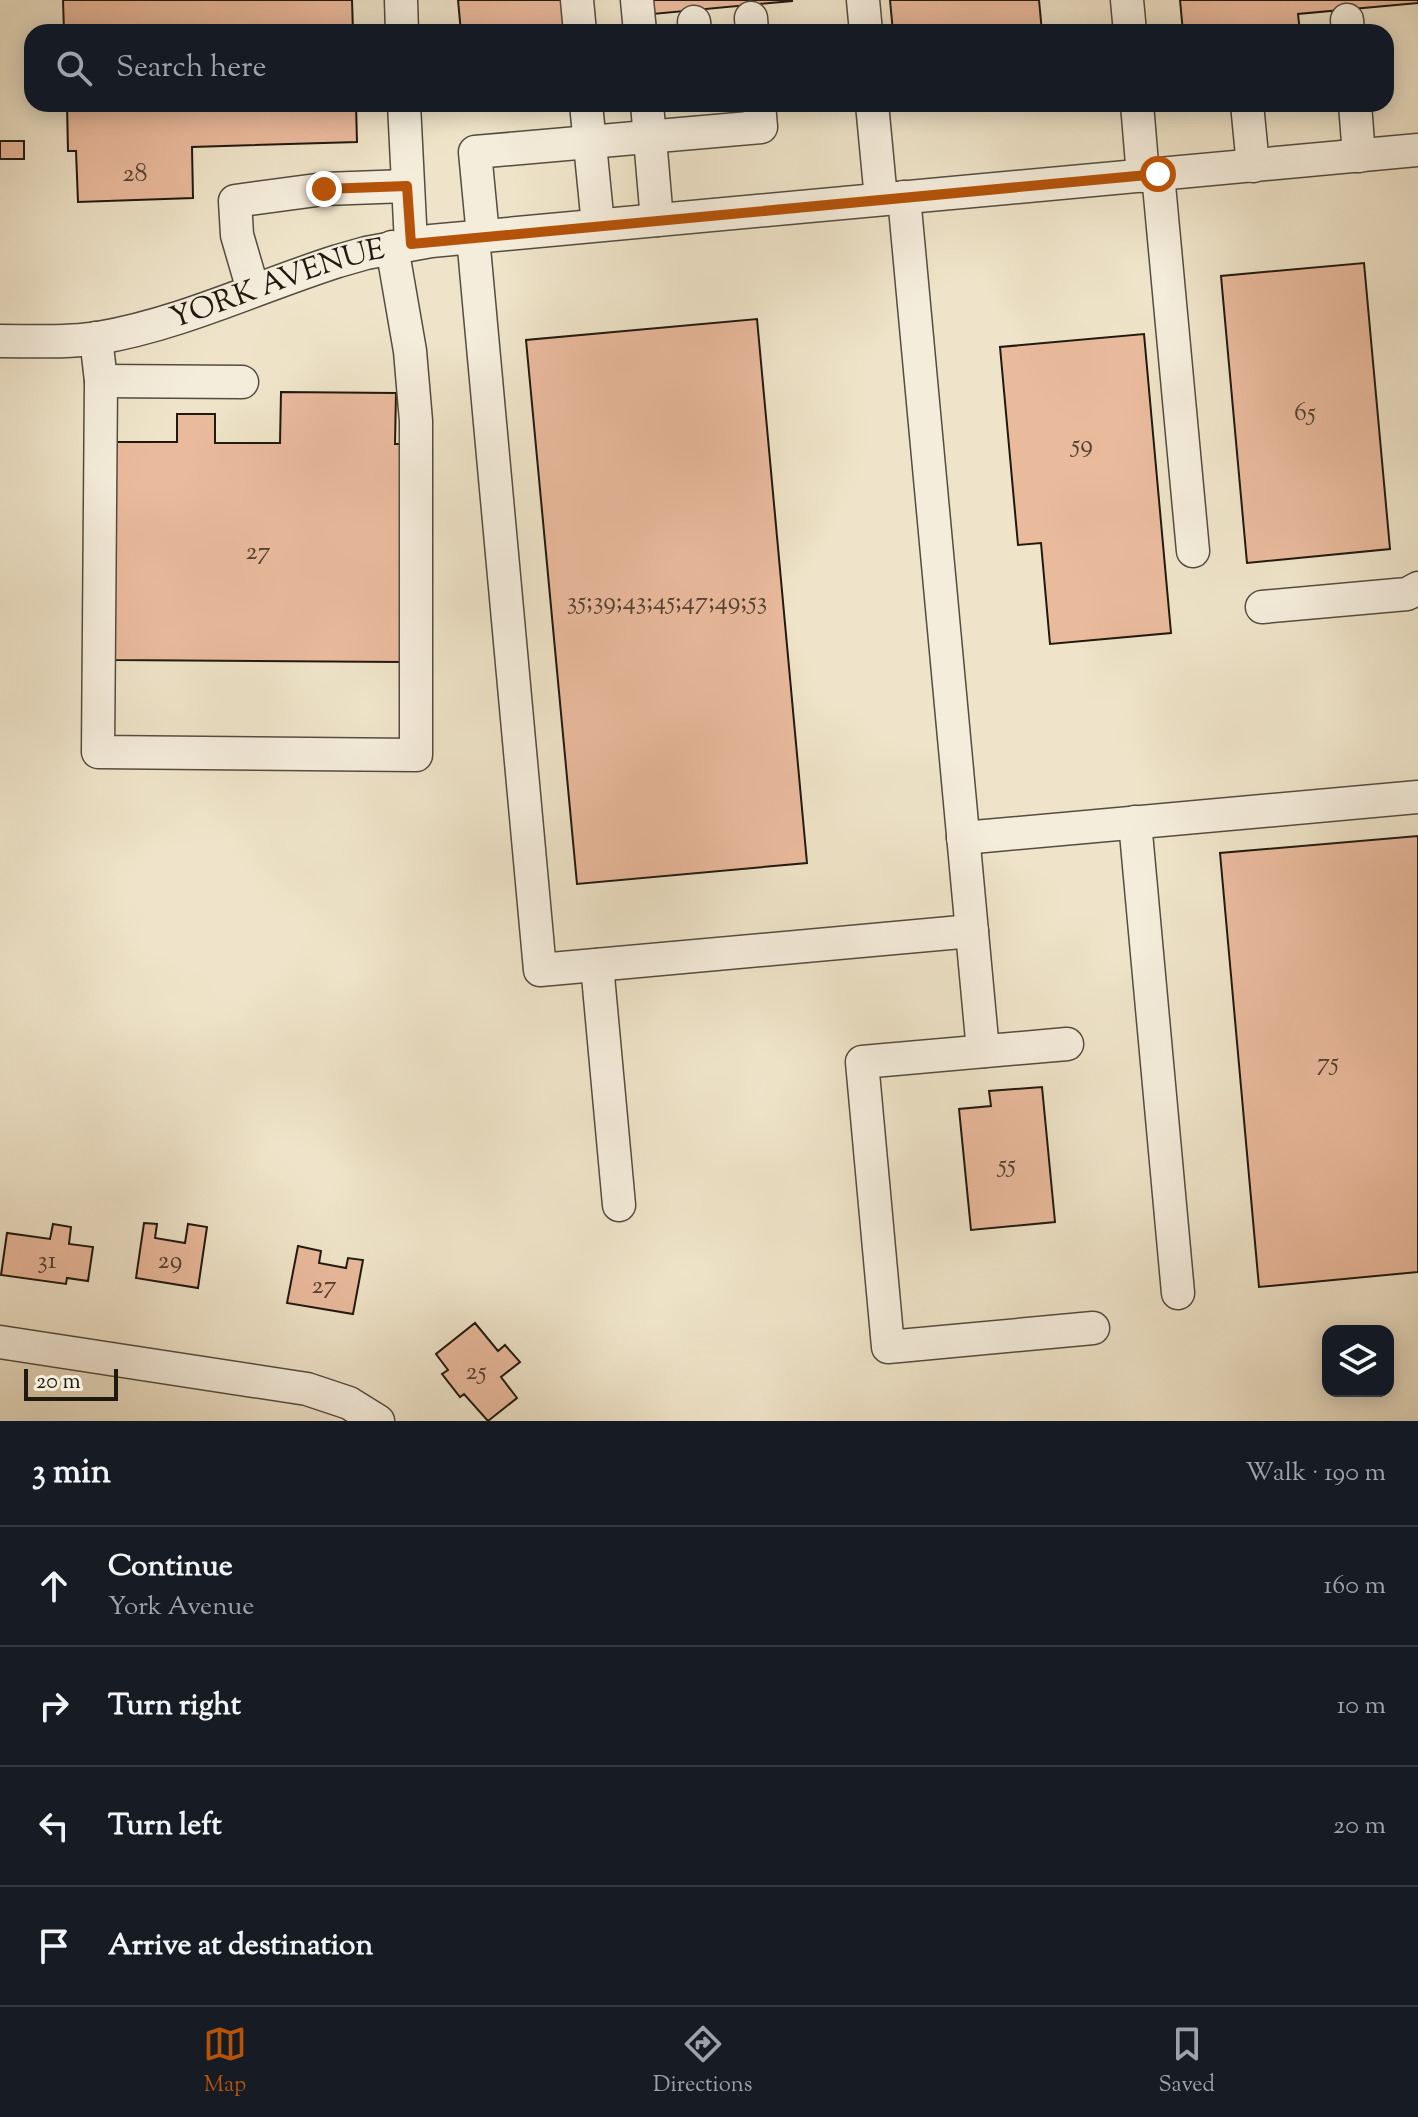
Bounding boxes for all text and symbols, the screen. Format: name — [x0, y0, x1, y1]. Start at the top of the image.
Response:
search box — [24, 24, 1394, 112]
icon: search — [52, 46, 96, 90]
text: Search here — [116, 47, 266, 90]
house number: 28 — [122, 156, 148, 193]
route start — [1140, 156, 1176, 192]
route end — [306, 171, 342, 207]
street label: YORK AVENUE — [165, 228, 388, 341]
house number: 65 — [1294, 395, 1316, 432]
house number: 59 — [1069, 427, 1093, 464]
house number: 27 — [245, 534, 271, 571]
house number: 35;39;43;45;47;49;53 — [567, 584, 767, 621]
house number: 75 — [1317, 1045, 1339, 1082]
house number: 55 — [996, 1147, 1016, 1184]
house number: 31 — [37, 1243, 57, 1280]
house number: 29 — [158, 1243, 182, 1280]
house number: 27 — [311, 1268, 337, 1305]
map controls — [1322, 1325, 1394, 1397]
button: layers — [1322, 1325, 1394, 1397]
house number: 25 — [465, 1354, 487, 1391]
scale bar — [24, 1365, 118, 1401]
text: 20 m — [36, 1367, 81, 1399]
text: 3 min — [32, 1449, 111, 1498]
text: Walk · 190 m — [1245, 1455, 1386, 1492]
text: Continue — [108, 1546, 233, 1589]
icon: ahead — [32, 1564, 76, 1608]
text: 160 m — [1323, 1568, 1386, 1605]
text: York Avenue — [108, 1589, 254, 1626]
icon: right — [32, 1684, 76, 1728]
text: Turn right — [108, 1685, 241, 1728]
text: 10 m — [1337, 1688, 1386, 1725]
icon: left — [32, 1804, 76, 1848]
text: Turn left — [108, 1805, 222, 1848]
text: 20 m — [1333, 1808, 1386, 1845]
icon: arrive — [32, 1924, 76, 1968]
text: Arrive at destination — [108, 1925, 373, 1968]
tab: Map — [203, 2022, 247, 2102]
tab: Directions — [653, 2022, 752, 2102]
tab: Saved — [1158, 2022, 1215, 2102]

